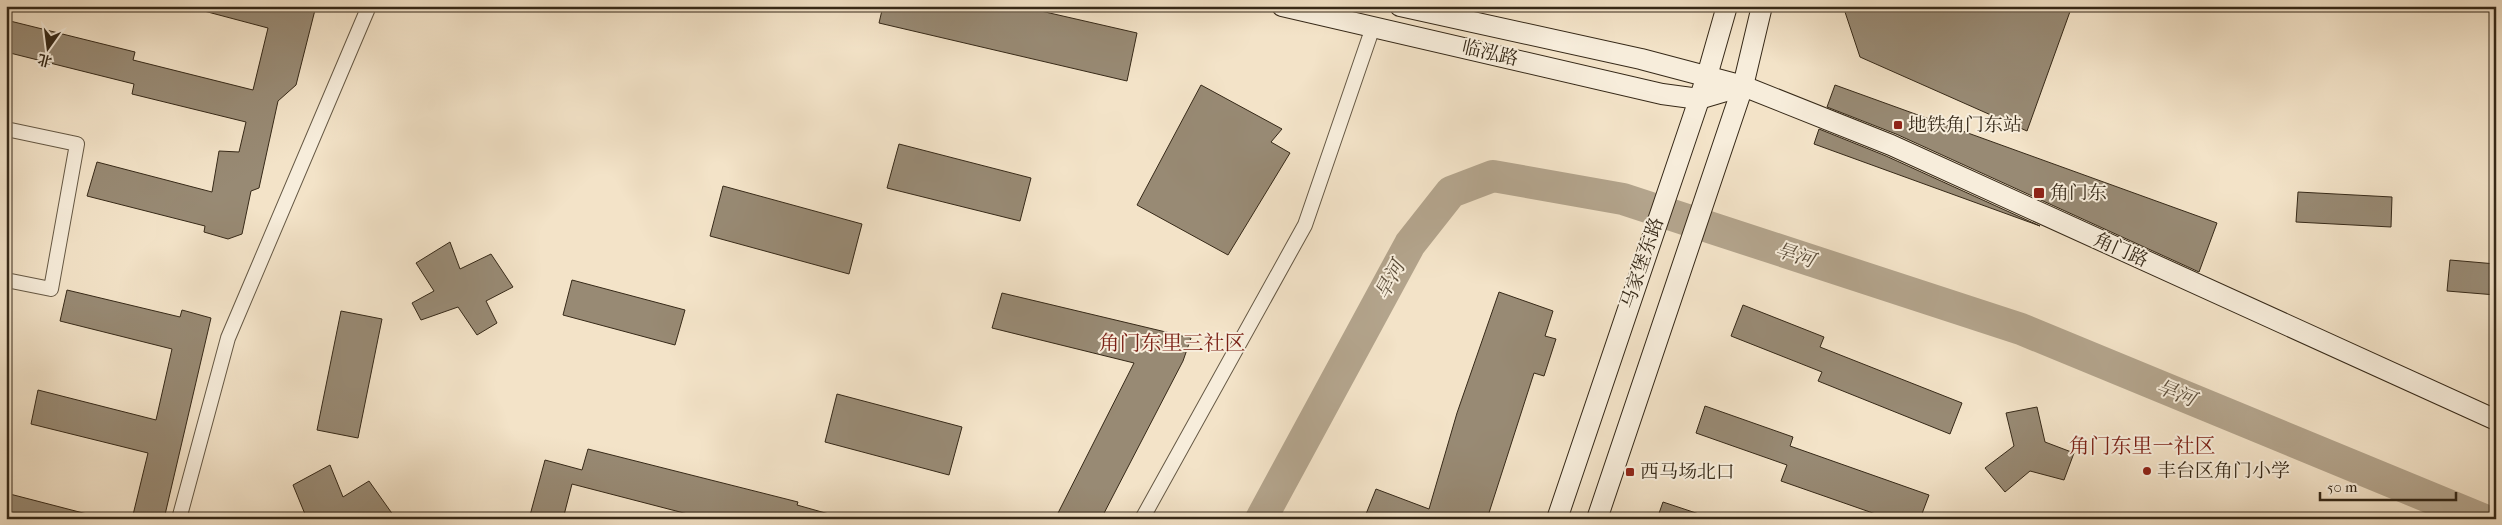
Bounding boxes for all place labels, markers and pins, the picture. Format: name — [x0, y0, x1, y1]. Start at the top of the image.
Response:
place label: 地铁角门东站 — [1908, 114, 2022, 136]
marker: 地铁角门东站 — [1892, 119, 1904, 131]
place label: 角门东 — [2050, 182, 2107, 204]
marker: 角门东 — [2032, 186, 2046, 200]
place label: 丰台区角门小学 — [2157, 460, 2290, 482]
place label: 西马场北口 — [1640, 461, 1735, 483]
marker: 丰台区角门小学 — [2141, 465, 2153, 477]
marker: 西马场北口 — [1624, 466, 1636, 478]

